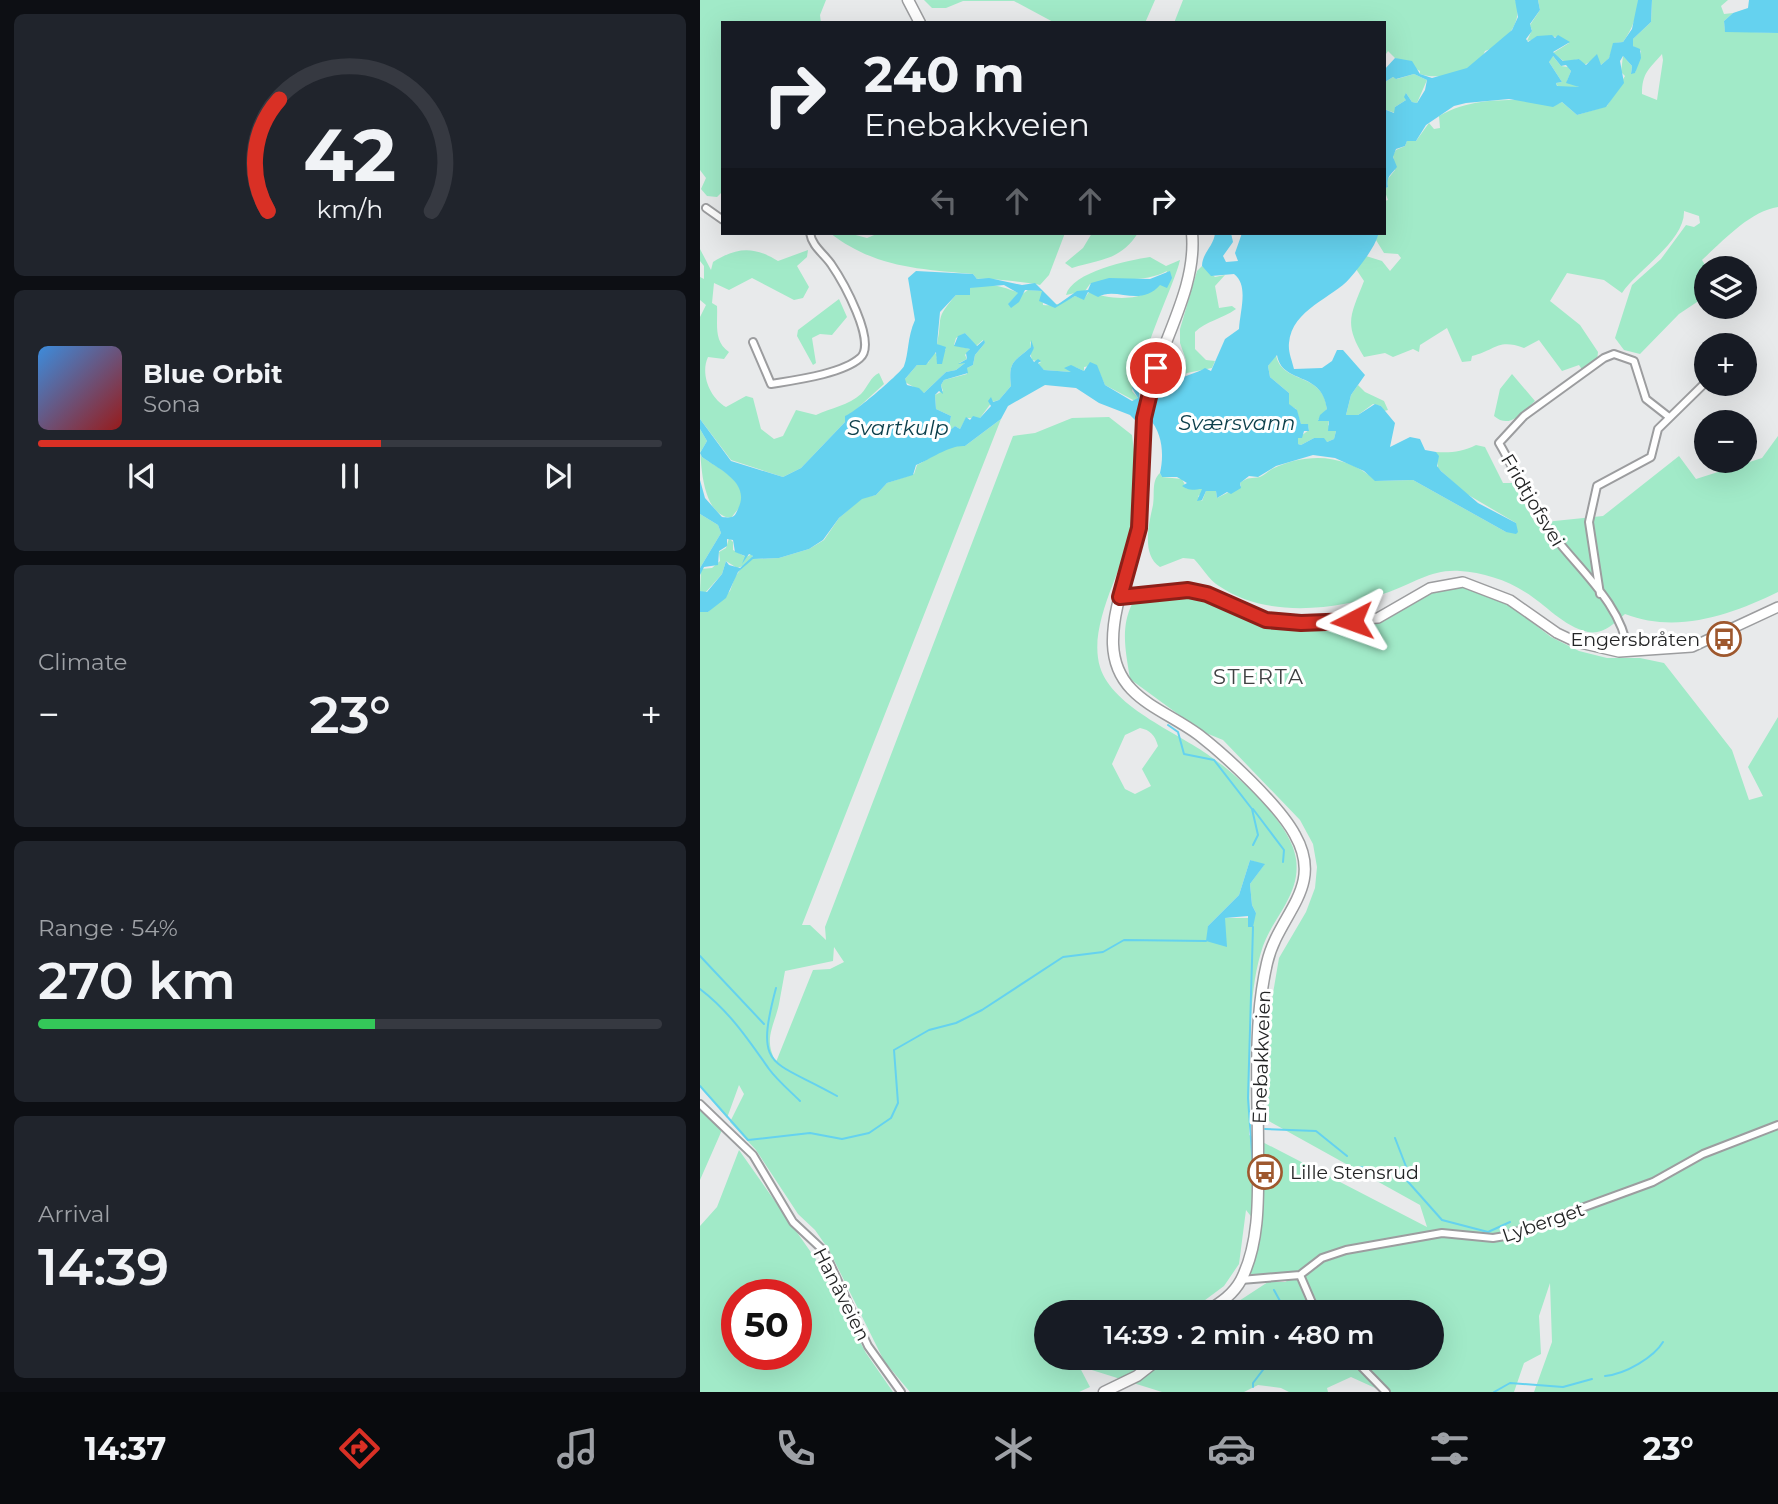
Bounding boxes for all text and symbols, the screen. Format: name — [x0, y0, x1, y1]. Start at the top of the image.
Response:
text: 240 m — [864, 45, 1025, 104]
icon: right — [749, 49, 840, 140]
text: Enebakkveien — [864, 105, 1090, 144]
text: 42 — [303, 111, 397, 199]
icon: left — [925, 182, 963, 220]
icon: ahead — [998, 182, 1036, 220]
icon: ahead — [1071, 182, 1109, 220]
icon: right — [1144, 182, 1182, 220]
text: km/h — [317, 194, 383, 224]
map controls — [1694, 256, 1757, 473]
button: layers — [1694, 256, 1757, 319]
button: + — [1694, 333, 1757, 396]
pin — [1126, 338, 1186, 398]
icon: arrive — [1137, 349, 1175, 387]
text: Blue Orbit — [143, 358, 282, 390]
text: Sona — [143, 390, 201, 418]
water label: Sværsvann — [1179, 410, 1295, 435]
button: − — [1694, 410, 1757, 473]
water label: Svartkulp — [847, 415, 949, 440]
street label: Fridtjofsvei — [1496, 450, 1569, 551]
icon: previous — [123, 457, 161, 495]
icon: pause — [331, 457, 369, 495]
icon: next — [539, 457, 577, 495]
position arrow — [1315, 584, 1389, 658]
bus stop icon: Engersbråten — [1705, 620, 1743, 658]
place label: Engersbråten — [1570, 628, 1700, 651]
text: Climate — [38, 648, 127, 676]
district label: STERTA — [1213, 664, 1305, 689]
text: 23° — [309, 683, 391, 746]
text: − — [38, 691, 60, 738]
text: + — [640, 691, 662, 738]
text: Range · 54% — [38, 914, 178, 942]
text: 270 km — [38, 949, 236, 1012]
street label: Enebakkveien — [1248, 990, 1275, 1124]
bus stop icon: Lille Stensrud — [1246, 1153, 1284, 1191]
place label: Lille Stensrud — [1290, 1161, 1419, 1184]
street label: Lyberget — [1499, 1198, 1588, 1247]
text: Arrival — [38, 1200, 111, 1228]
text: 14:39 — [38, 1235, 169, 1298]
street label: Hanåveien — [808, 1244, 875, 1345]
speed limit sign: 50 — [721, 1279, 812, 1370]
text: 14:39 · 2 min · 480 m — [1104, 1319, 1374, 1351]
icon: directions — [335, 1424, 384, 1473]
icon: music — [553, 1424, 602, 1473]
icon: phone — [771, 1424, 820, 1473]
icon: climate — [989, 1424, 1038, 1473]
icon: car — [1207, 1424, 1256, 1473]
icon: filters — [1425, 1424, 1474, 1473]
text: 14:37 — [84, 1429, 166, 1468]
text: 23° — [1643, 1429, 1694, 1468]

